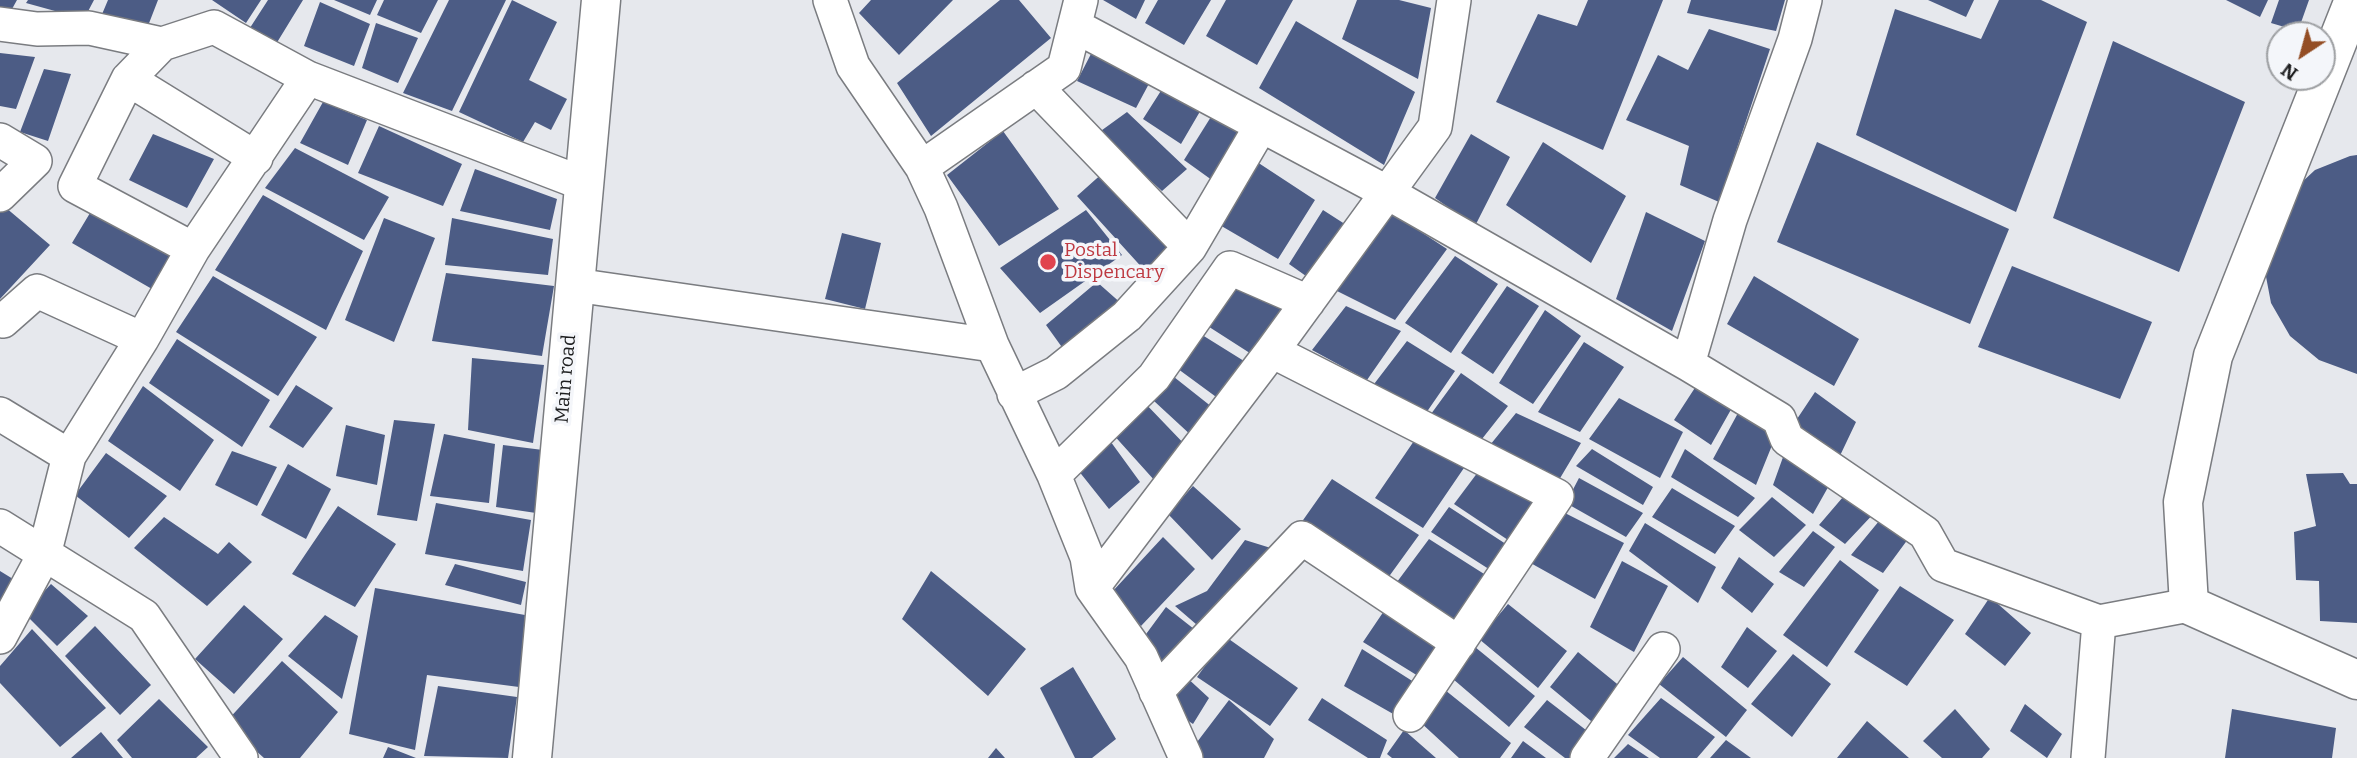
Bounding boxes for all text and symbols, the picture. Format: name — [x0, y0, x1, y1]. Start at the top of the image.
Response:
north arrow — [2266, 21, 2336, 91]
text: N — [2277, 58, 2302, 85]
place label: Postal Dispencary — [1064, 240, 1164, 284]
marker: Postal Dispencary — [1038, 252, 1058, 272]
street label: Main road — [551, 334, 581, 424]

